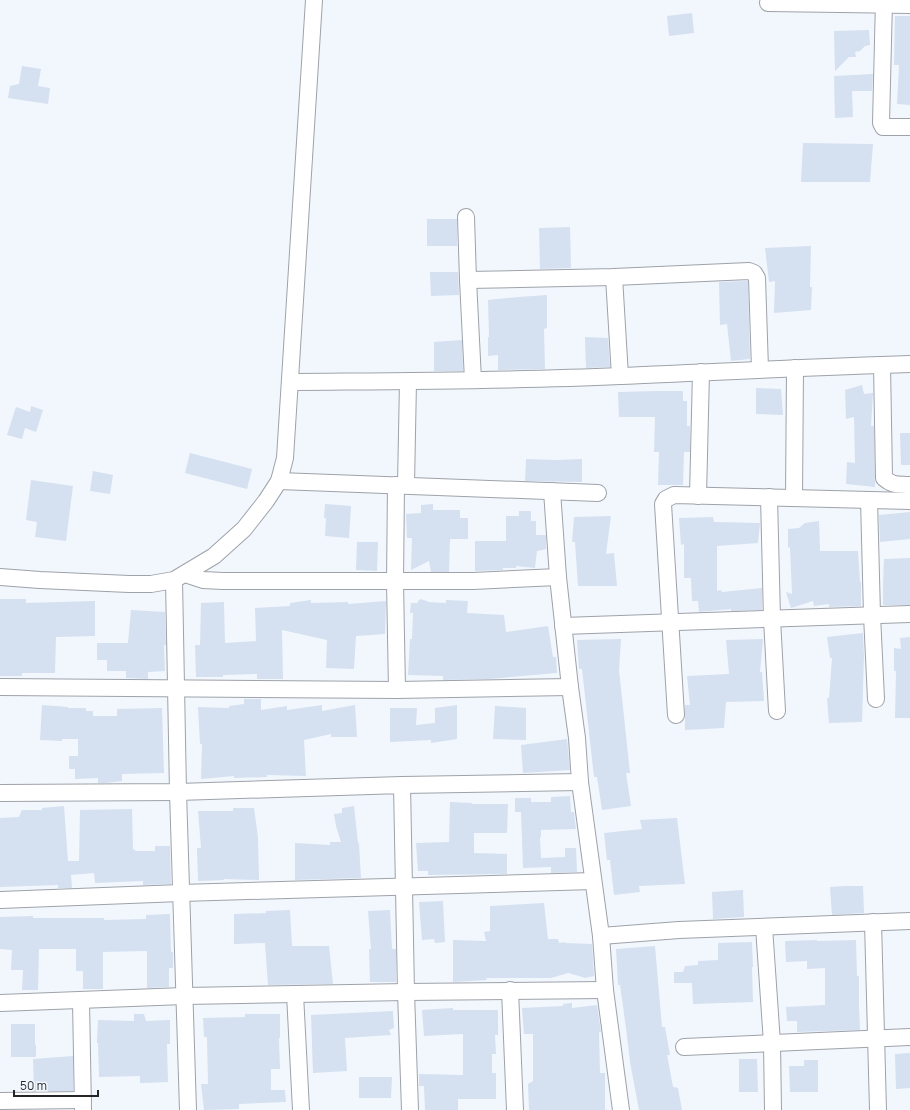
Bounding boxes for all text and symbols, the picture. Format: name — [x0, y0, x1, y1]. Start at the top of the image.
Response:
scale bar — [14, 1072, 98, 1098]
text: 50 m — [20, 1077, 47, 1094]

